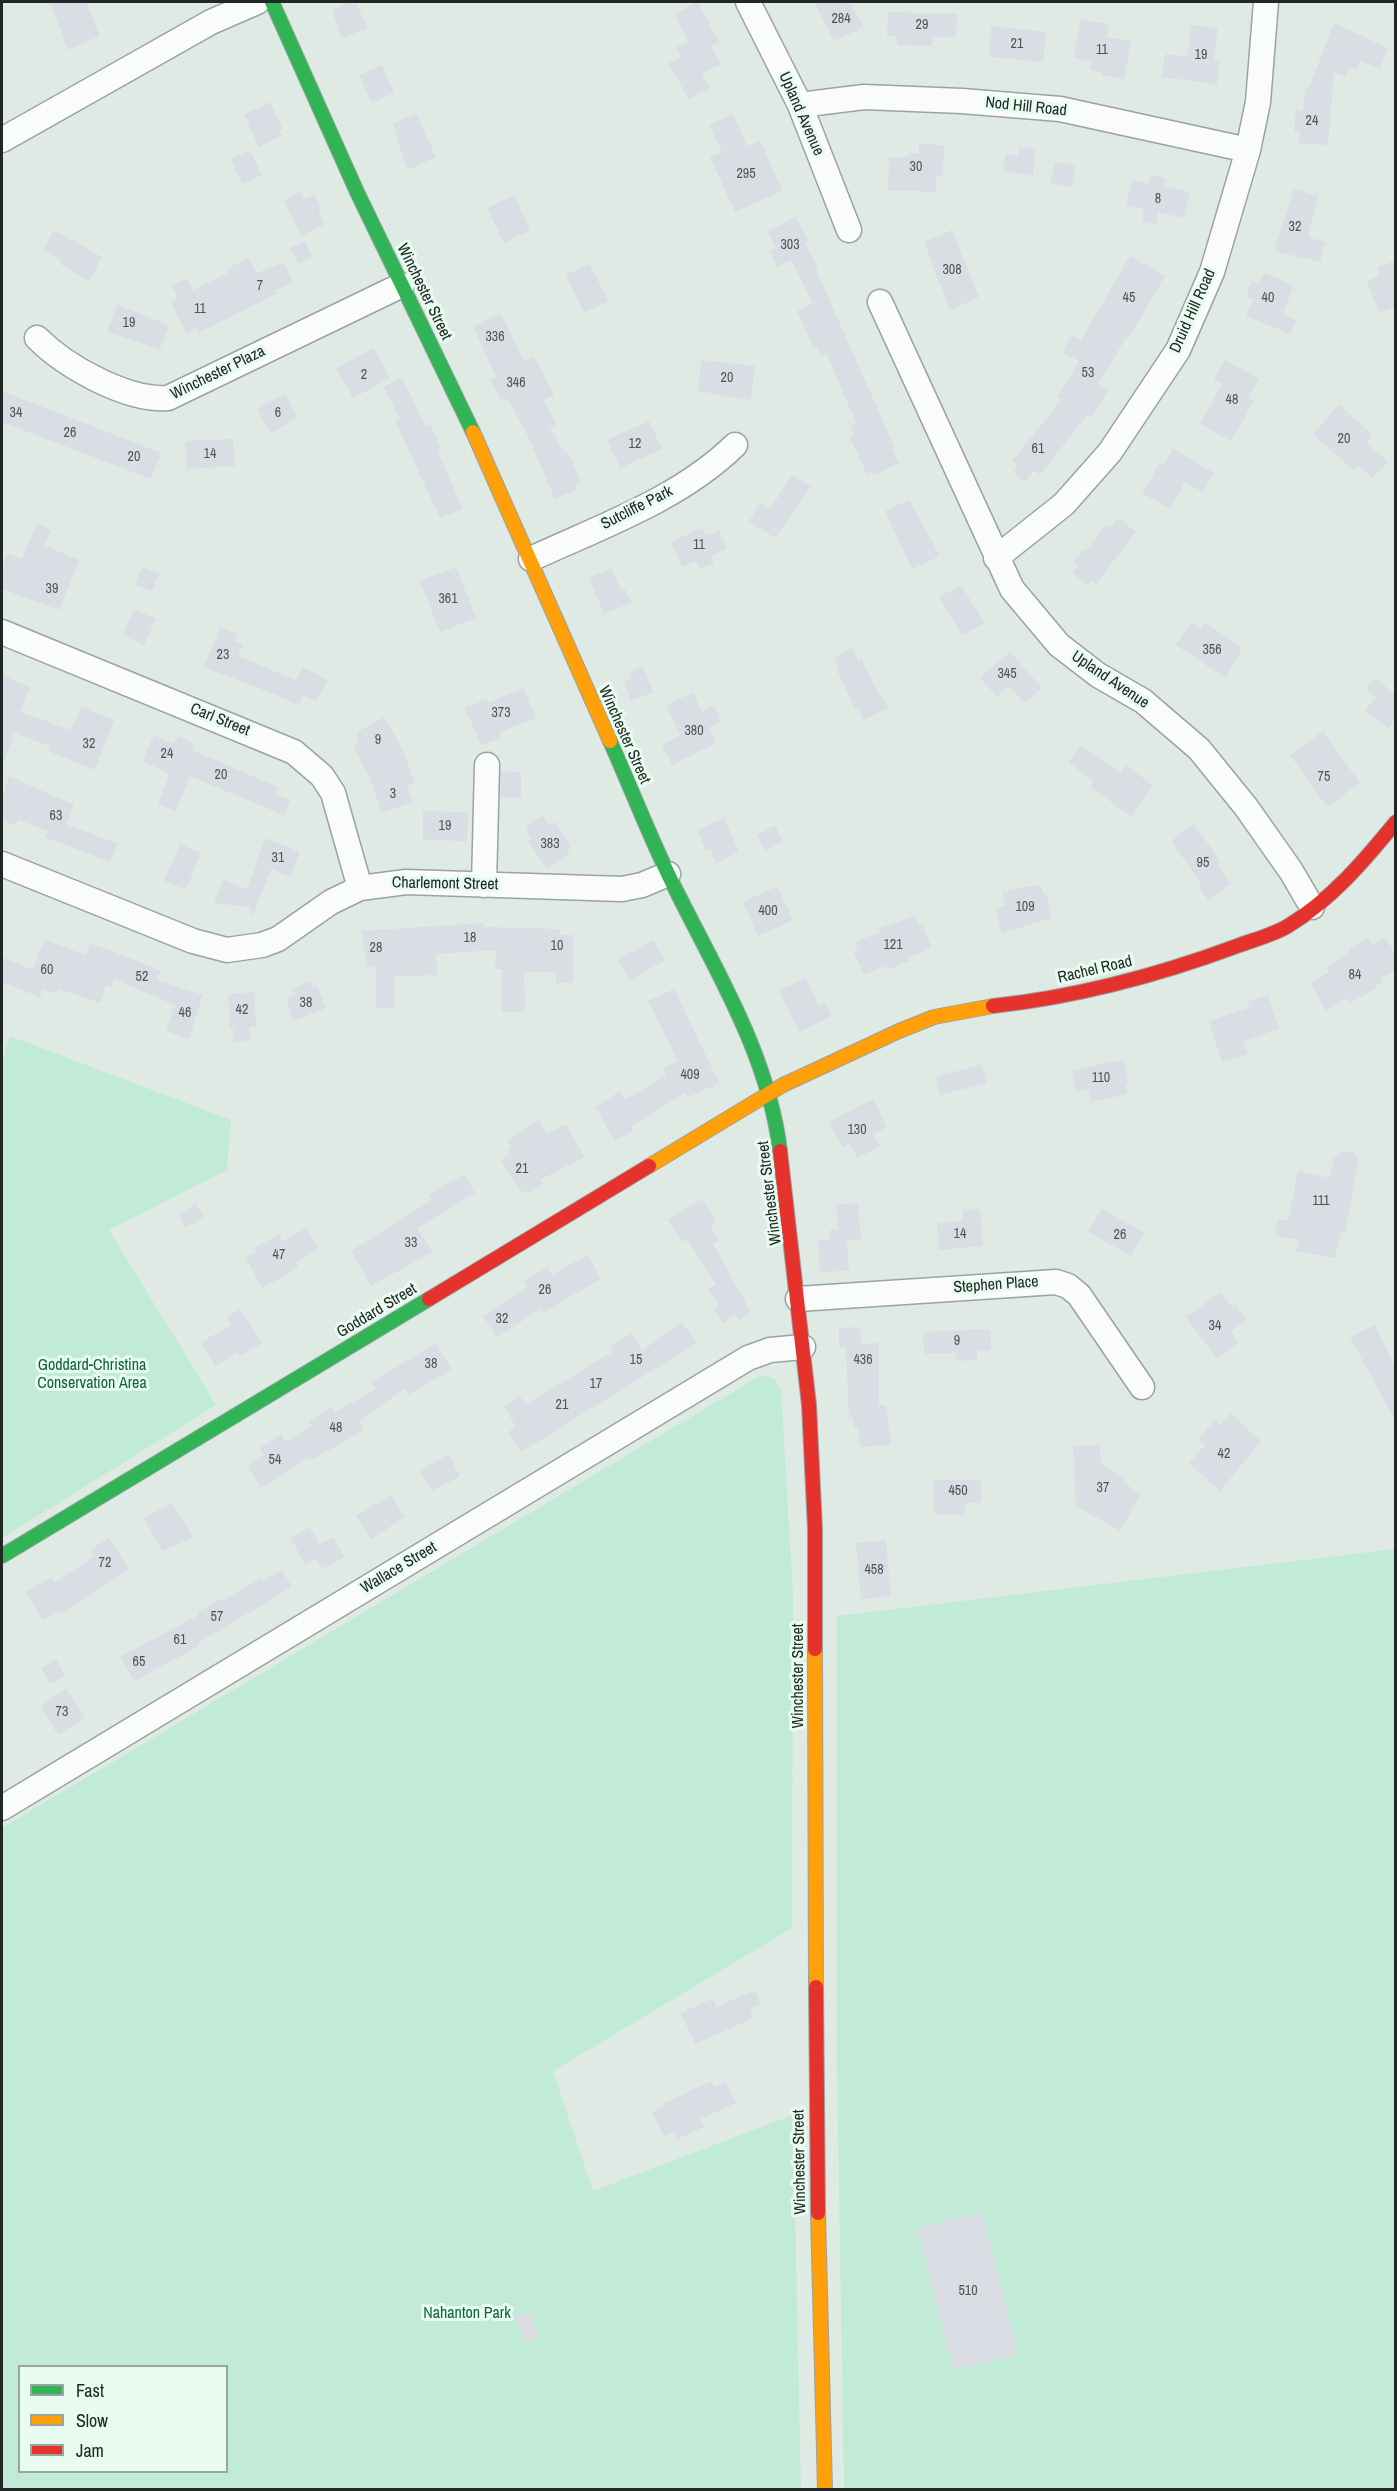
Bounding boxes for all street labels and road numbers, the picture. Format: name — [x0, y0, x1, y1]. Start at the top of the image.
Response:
street label: Upland Avenue — [774, 69, 828, 159]
street label: Nod Hill Road — [984, 93, 1068, 121]
street label: Winchester Street — [392, 241, 456, 343]
street label: Druid Hill Road — [1166, 266, 1220, 356]
street label: Winchester Plaza — [168, 342, 268, 404]
street label: Sutcliffe Park — [598, 482, 676, 534]
street label: Upland Avenue — [1068, 647, 1152, 713]
street label: Winchester Street — [594, 683, 654, 787]
street label: Carl Street — [187, 699, 253, 741]
street label: Charlemont Street — [392, 873, 498, 895]
street label: Rachel Road — [1056, 952, 1134, 988]
street label: Winchester Street — [754, 1140, 786, 1246]
street label: Stephen Place — [953, 1272, 1039, 1298]
street label: Goddard Street — [334, 1280, 420, 1342]
street label: Wallace Street — [358, 1538, 440, 1598]
street label: Winchester Street — [789, 1623, 809, 1729]
street label: Winchester Street — [789, 2109, 811, 2215]

